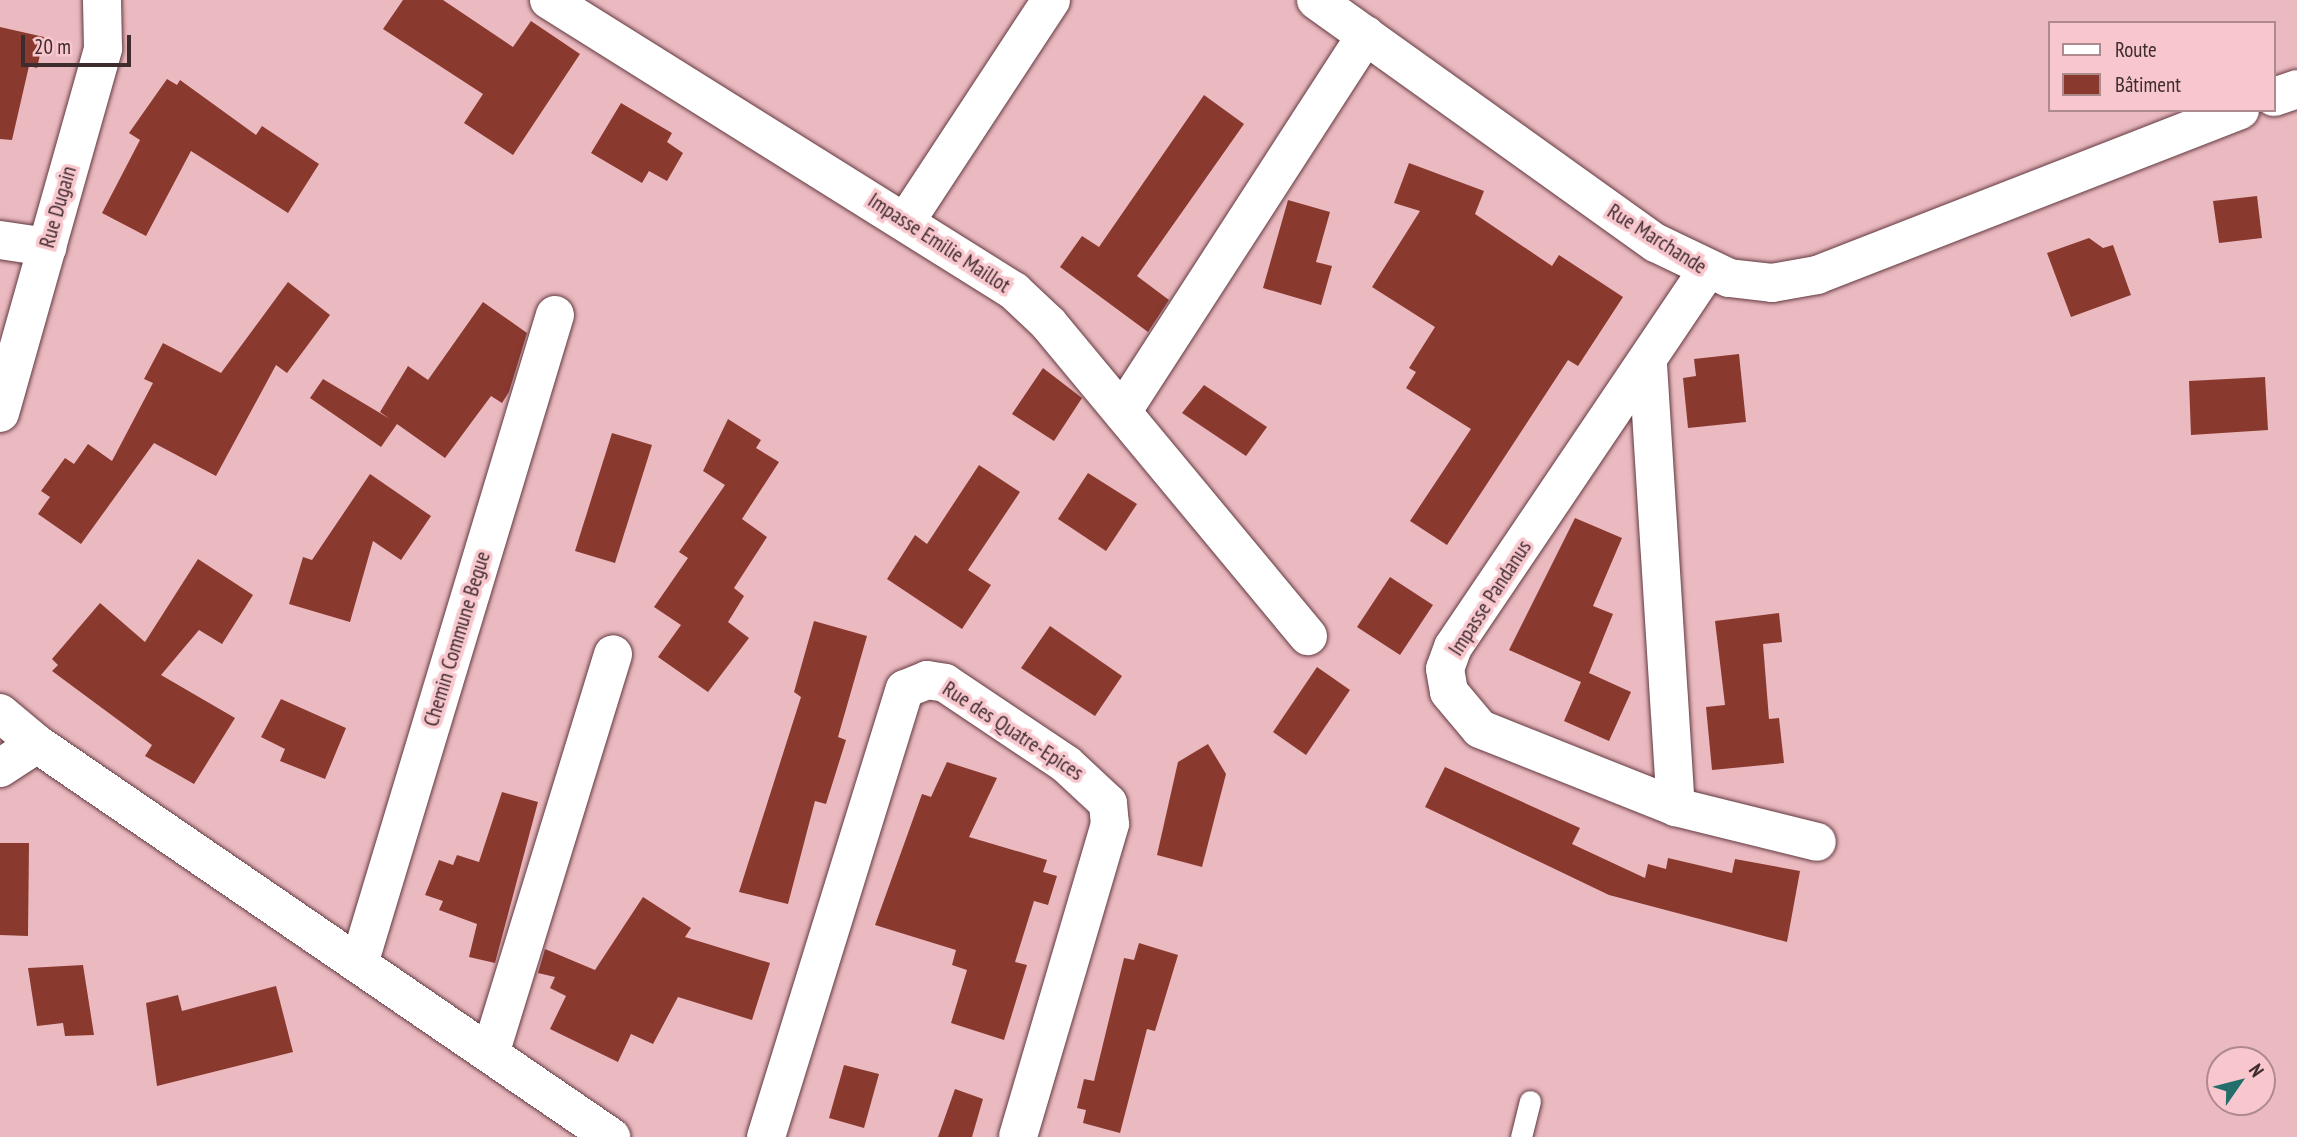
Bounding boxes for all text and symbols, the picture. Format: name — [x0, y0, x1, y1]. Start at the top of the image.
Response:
scale bar — [24, 21, 135, 65]
legend — [2048, 21, 2276, 112]
text: 20 m — [34, 33, 71, 60]
text: Route — [2115, 36, 2157, 63]
text: Bâtiment — [2115, 71, 2181, 98]
street label: Rue Dugain — [34, 163, 82, 251]
street label: Impasse Emilie Maillot — [863, 188, 1015, 298]
street label: Rue Marchande — [1603, 199, 1711, 279]
street label: Impasse Pandanus — [1443, 535, 1537, 661]
street label: Chemin Commune Begue — [418, 548, 496, 730]
street label: Rue des Quatre-Epices — [938, 676, 1088, 786]
north arrow — [2206, 1046, 2276, 1116]
text: N — [2244, 1059, 2269, 1081]

